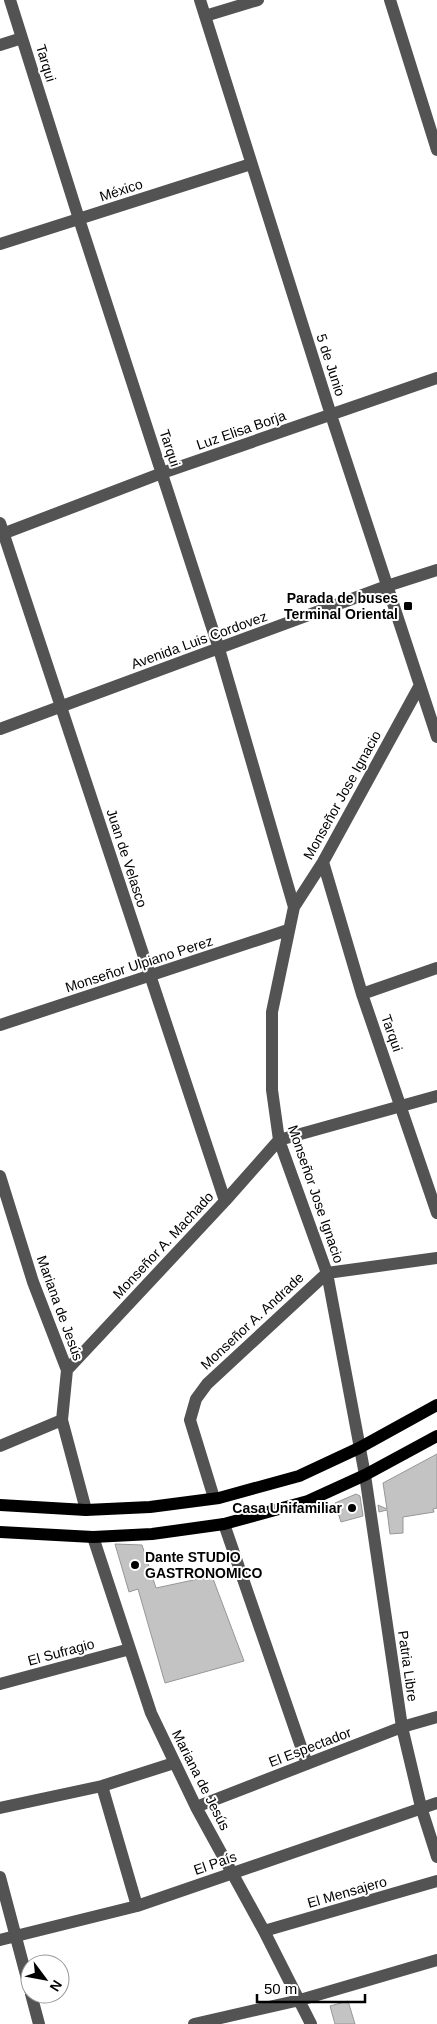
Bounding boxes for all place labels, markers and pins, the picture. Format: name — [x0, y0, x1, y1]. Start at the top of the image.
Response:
place label: Parada de buses Terminal Oriental — [284, 590, 398, 622]
marker: Parada de buses Terminal Oriental — [402, 600, 414, 612]
place label: Casa Unifamiliar — [232, 1500, 343, 1516]
marker: Casa Unifamiliar — [346, 1502, 358, 1514]
place label: Dante STUDIO GASTRONOMICO — [145, 1549, 263, 1581]
marker: Dante STUDIO GASTRONOMICO — [129, 1559, 141, 1571]

